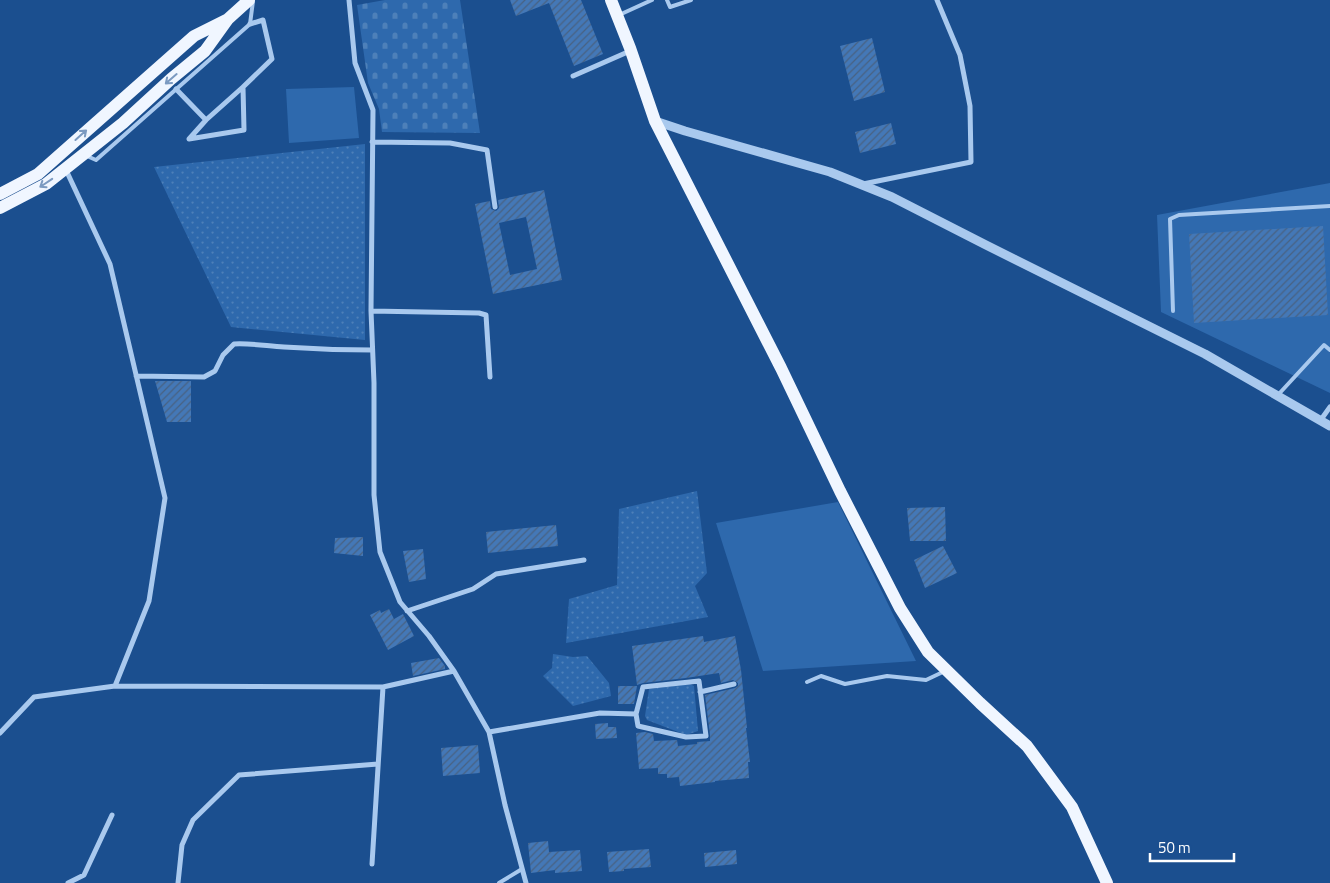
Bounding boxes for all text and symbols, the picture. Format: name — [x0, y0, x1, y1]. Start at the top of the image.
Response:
one-way arrow — [164, 73, 177, 85]
one-way arrow — [75, 129, 88, 141]
one-way arrow — [39, 178, 53, 188]
scale bar — [1150, 830, 1234, 862]
text: 50 m — [1158, 836, 1191, 859]

